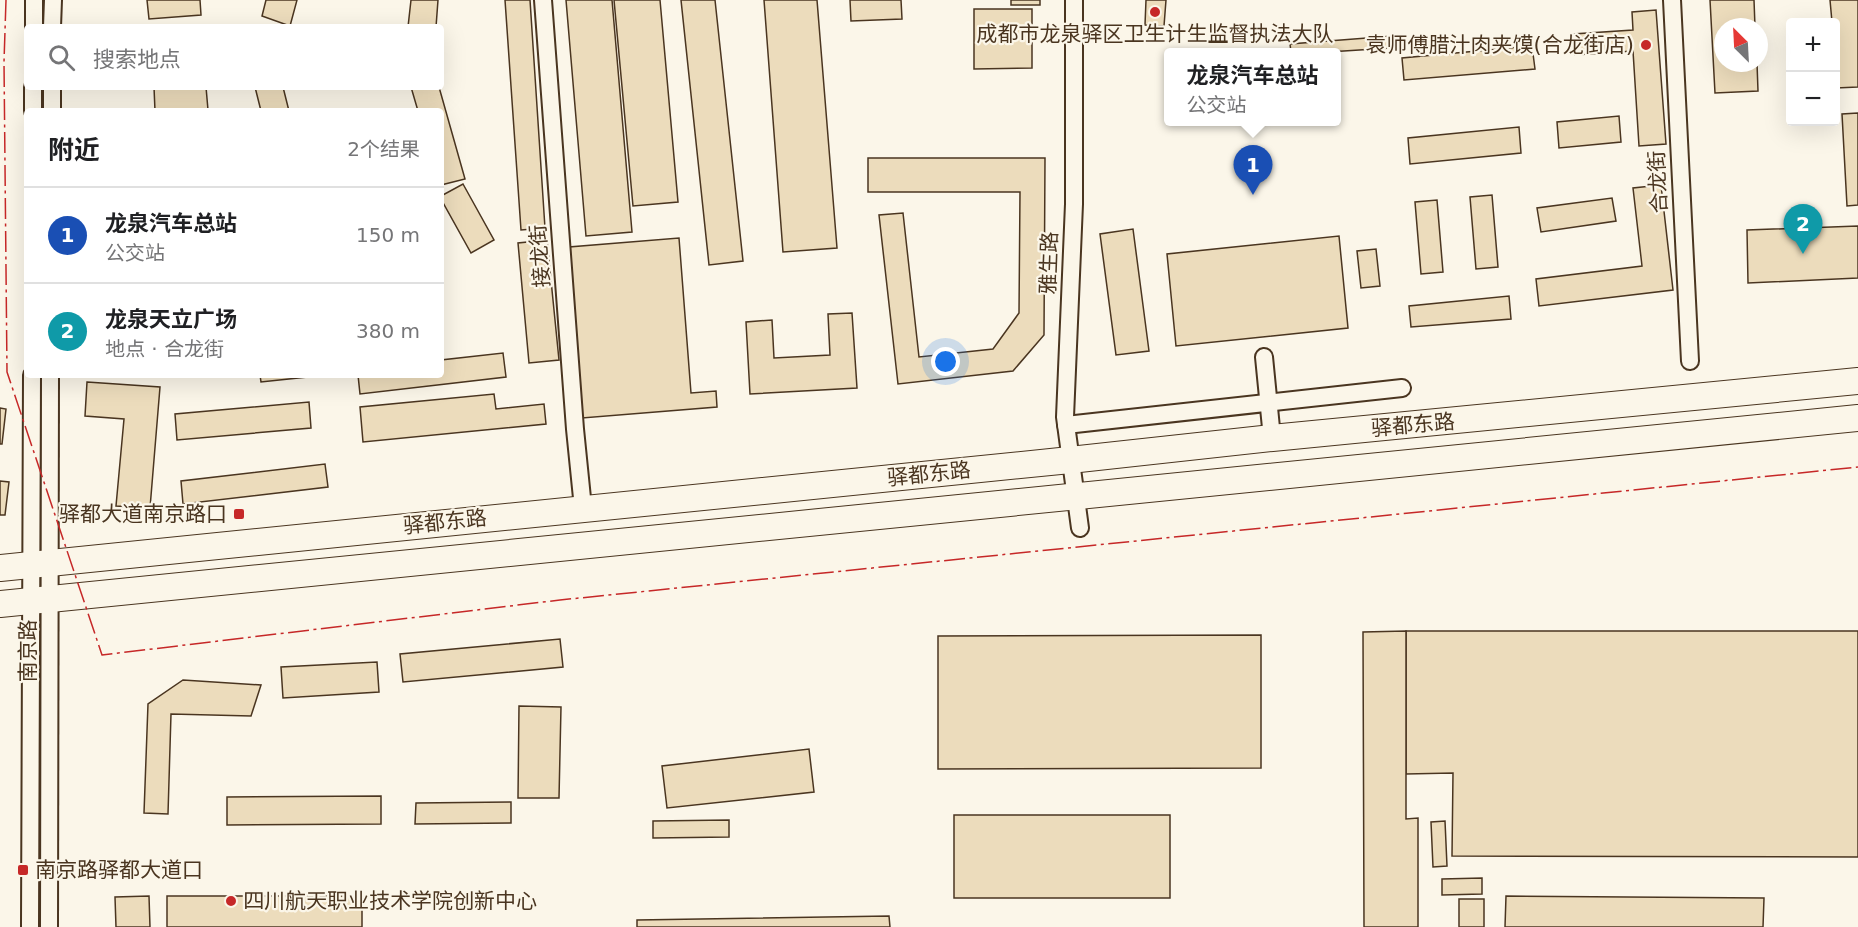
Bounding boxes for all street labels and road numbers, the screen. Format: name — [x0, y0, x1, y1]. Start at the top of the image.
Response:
street label: 合龙街 — [1644, 150, 1672, 214]
street label: 接龙街 — [526, 224, 554, 288]
street label: 雅生路 — [1036, 231, 1062, 295]
street label: 驿都东路 — [1370, 409, 1456, 441]
street label: 驿都东路 — [886, 458, 972, 490]
street label: 驿都东路 — [402, 506, 488, 538]
street label: 南京路 — [16, 620, 40, 683]

